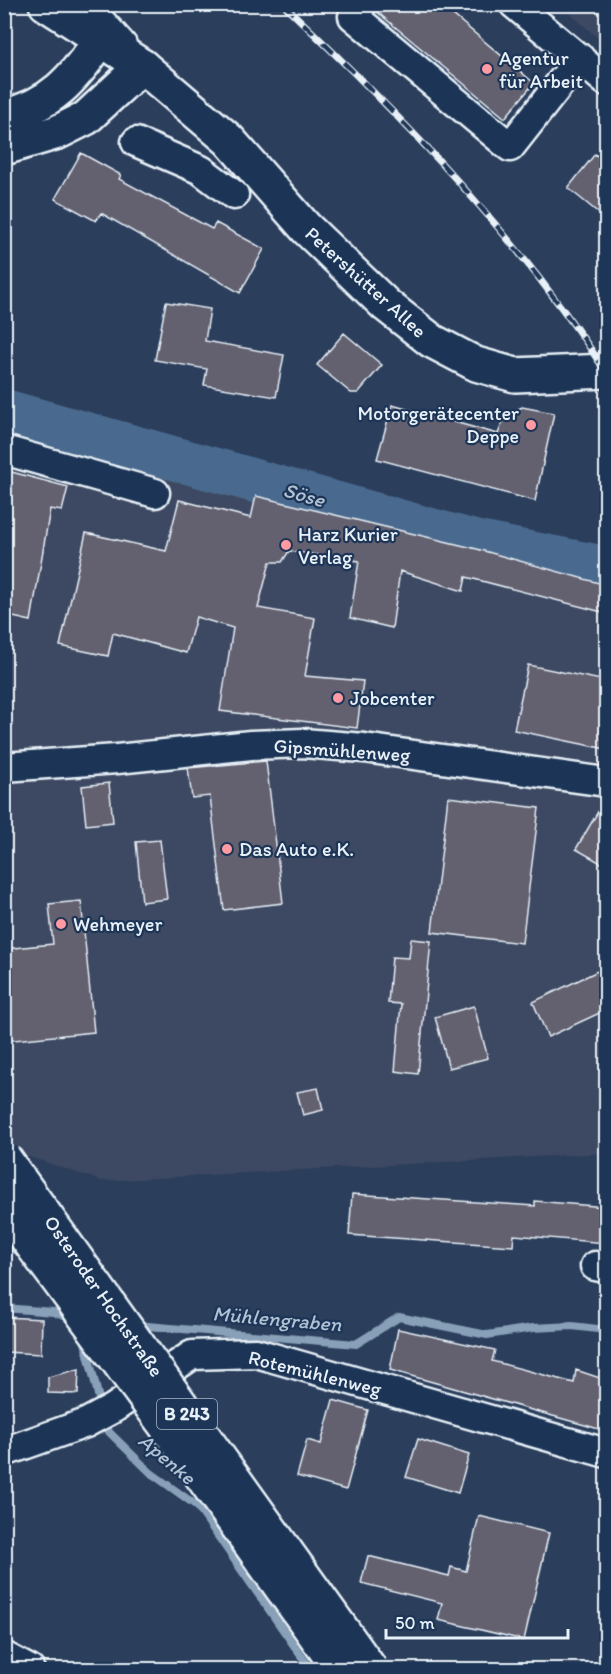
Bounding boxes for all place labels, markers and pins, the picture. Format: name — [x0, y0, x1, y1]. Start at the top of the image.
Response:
place label: Agentur für Arbeit — [499, 46, 583, 93]
marker: Agentur für Arbeit — [480, 62, 494, 76]
place label: Motorgerätecenter Deppe — [357, 401, 519, 448]
marker: Motorgerätecenter Deppe — [524, 418, 538, 432]
place label: Harz Kurier Verlag — [298, 522, 398, 569]
marker: Harz Kurier Verlag — [279, 538, 293, 552]
place label: Jobcenter — [350, 686, 435, 710]
marker: Jobcenter — [331, 691, 345, 705]
place label: Das Auto e.K. — [239, 837, 354, 861]
marker: Das Auto e.K. — [220, 842, 234, 856]
place label: Wehmeyer — [73, 912, 162, 936]
marker: Wehmeyer — [54, 917, 68, 931]

